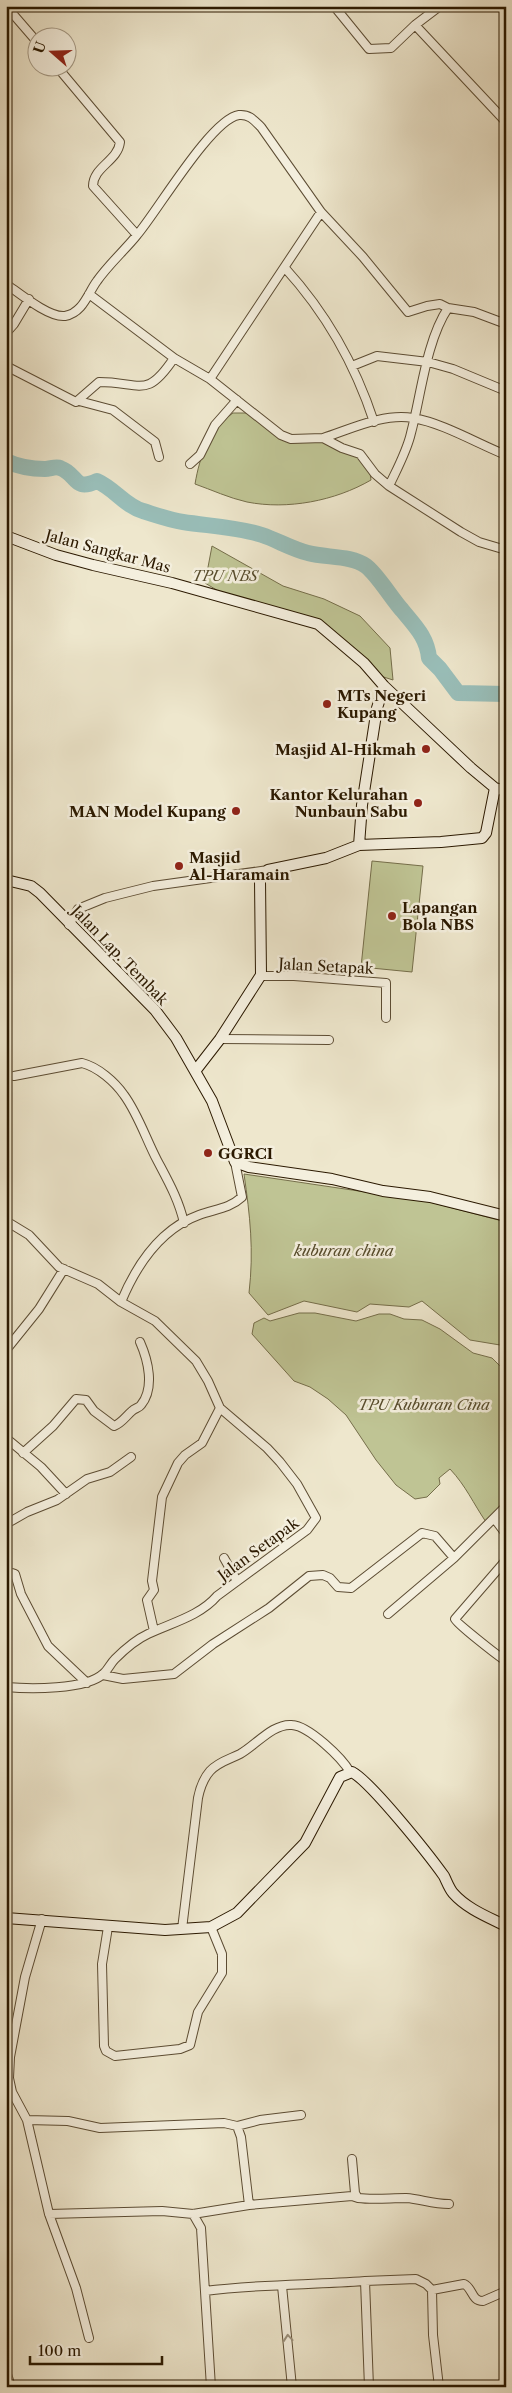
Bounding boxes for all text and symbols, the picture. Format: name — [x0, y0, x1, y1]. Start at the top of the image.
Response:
north arrow — [28, 28, 78, 78]
text: U — [29, 39, 50, 56]
street label: Jalan Sangkar Mas — [41, 525, 173, 577]
park label: TPU NBS — [192, 566, 259, 585]
place label: MTs Negeri Kupang — [337, 686, 427, 722]
marker: MTs Negeri Kupang — [321, 698, 333, 710]
place label: Masjid Al-Hikmah — [275, 740, 417, 759]
marker: Masjid Al-Hikmah — [420, 743, 432, 755]
place label: Kantor Kelurahan Nunbaun Sabu — [270, 785, 409, 821]
marker: Kantor Kelurahan Nunbaun Sabu — [412, 797, 424, 809]
place label: MAN Model Kupang — [69, 802, 226, 821]
marker: MAN Model Kupang — [230, 805, 242, 817]
place label: Masjid Al-Haramain — [188, 848, 291, 884]
marker: Masjid Al-Haramain — [173, 860, 185, 872]
place label: Lapangan Bola NBS — [402, 898, 478, 934]
street label: Jalan Lap. Tembak — [66, 900, 173, 1010]
marker: Lapangan Bola NBS — [386, 910, 398, 922]
street label: Jalan Setapak — [276, 954, 375, 978]
place label: GGRCI — [218, 1144, 273, 1163]
marker: GGRCI — [202, 1147, 214, 1159]
park label: kuburan china — [293, 1241, 394, 1260]
park label: TPU Kuburan Cina — [358, 1395, 490, 1414]
street label: Jalan Setapak — [212, 1513, 303, 1586]
scale bar — [30, 2333, 162, 2365]
one-way arrow — [283, 2334, 294, 2342]
text: 100 m — [38, 2341, 81, 2360]

